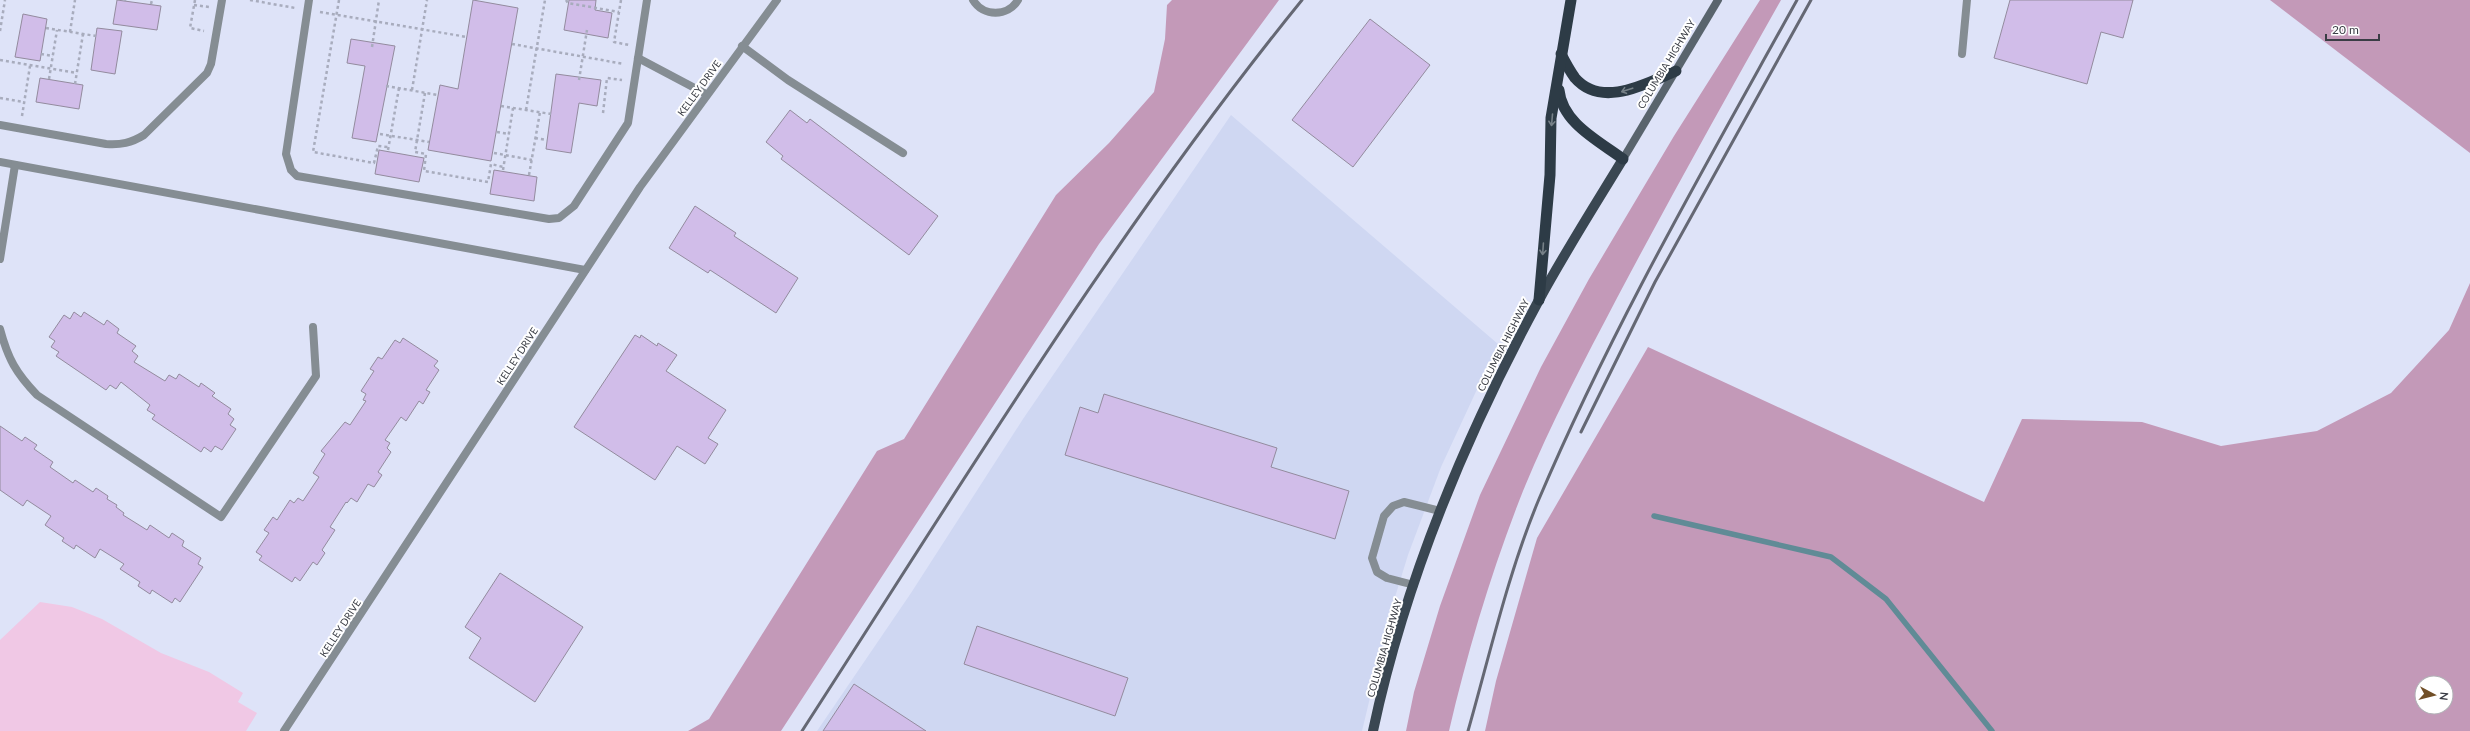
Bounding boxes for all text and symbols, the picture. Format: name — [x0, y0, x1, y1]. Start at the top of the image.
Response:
scale bar — [2326, 16, 2379, 42]
street label: COLUMBIA HIGHWAY — [1635, 17, 1698, 111]
text: 20 m — [2332, 22, 2359, 37]
street label: KELLEY DRIVE — [675, 58, 723, 118]
one-way arrow — [1620, 87, 1633, 94]
one-way arrow — [1548, 113, 1555, 126]
one-way arrow — [1539, 242, 1547, 255]
street label: COLUMBIA HIGHWAY — [1475, 296, 1532, 393]
street label: KELLEY DRIVE — [494, 325, 540, 387]
street label: KELLEY DRIVE — [317, 597, 363, 659]
street label: COLUMBIA HIGHWAY — [1364, 597, 1404, 699]
north arrow — [2414, 675, 2454, 715]
text: N — [2437, 691, 2451, 701]

